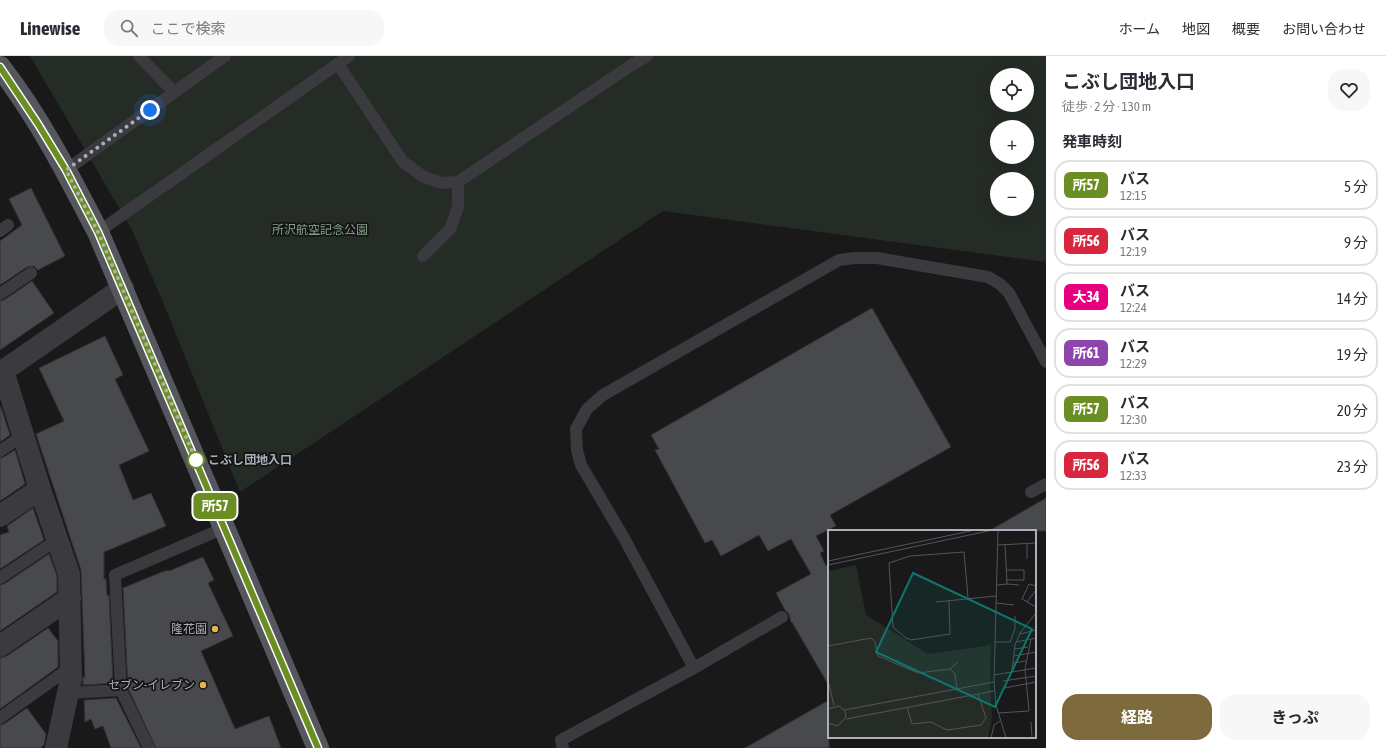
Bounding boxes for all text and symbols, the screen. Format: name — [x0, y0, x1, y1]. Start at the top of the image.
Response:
search box — [104, 10, 384, 46]
text: Linewise — [20, 17, 80, 39]
icon: search — [118, 17, 140, 39]
text: ここで検索 — [150, 20, 225, 37]
text: ホーム — [1118, 21, 1160, 37]
text: 地図 — [1182, 21, 1210, 37]
text: 概要 — [1232, 21, 1260, 37]
text: お問い合わせ — [1282, 21, 1366, 37]
map controls — [990, 68, 1034, 216]
button: locate — [990, 68, 1034, 112]
button: heart — [1328, 69, 1370, 111]
text: こぶし団地入口 — [1062, 70, 1195, 92]
text: 徒歩 · 2 分 · 130 m — [1062, 99, 1151, 114]
your location — [140, 100, 160, 120]
button: + — [990, 120, 1034, 164]
text: 発車時刻 — [1062, 133, 1122, 150]
text: バス — [1120, 170, 1150, 187]
button: − — [990, 172, 1034, 216]
text: 所57 — [1072, 177, 1100, 193]
text: 5 分 — [1344, 178, 1368, 195]
text: 12:15 — [1120, 188, 1147, 203]
park label: 所沢航空記念公園 — [272, 223, 368, 237]
text: バス — [1120, 226, 1150, 243]
text: 所56 — [1072, 233, 1100, 249]
text: 9 分 — [1344, 234, 1368, 251]
text: 12:19 — [1120, 244, 1147, 259]
text: バス — [1120, 282, 1150, 299]
text: 大34 — [1072, 289, 1100, 305]
text: 14 分 — [1337, 290, 1368, 307]
text: 12:24 — [1120, 300, 1147, 315]
text: バス — [1120, 338, 1150, 355]
text: 所61 — [1072, 345, 1100, 361]
text: 19 分 — [1337, 346, 1368, 363]
text: 12:29 — [1120, 356, 1147, 371]
text: バス — [1120, 394, 1150, 411]
text: 所57 — [1072, 401, 1100, 417]
text: 20 分 — [1337, 402, 1368, 419]
text: 12:30 — [1120, 412, 1147, 427]
text: バス — [1120, 450, 1150, 467]
marker: こぶし団地入口 — [187, 451, 205, 469]
place label: こぶし団地入口 — [208, 453, 292, 467]
text: 所56 — [1072, 457, 1100, 473]
text: 23 分 — [1337, 458, 1368, 475]
text: 12:33 — [1120, 468, 1147, 483]
line badge: 所57 — [192, 493, 238, 519]
text: 所57 — [201, 498, 229, 514]
inset map — [828, 530, 1036, 738]
place label: 隆花園 — [171, 622, 207, 636]
marker: 隆花園 — [210, 624, 220, 634]
place label: セブン-イレブン — [108, 678, 195, 692]
marker: セブン-イレブン — [198, 680, 208, 690]
button: 経路 — [1062, 694, 1212, 740]
button: きっぷ — [1220, 694, 1370, 740]

